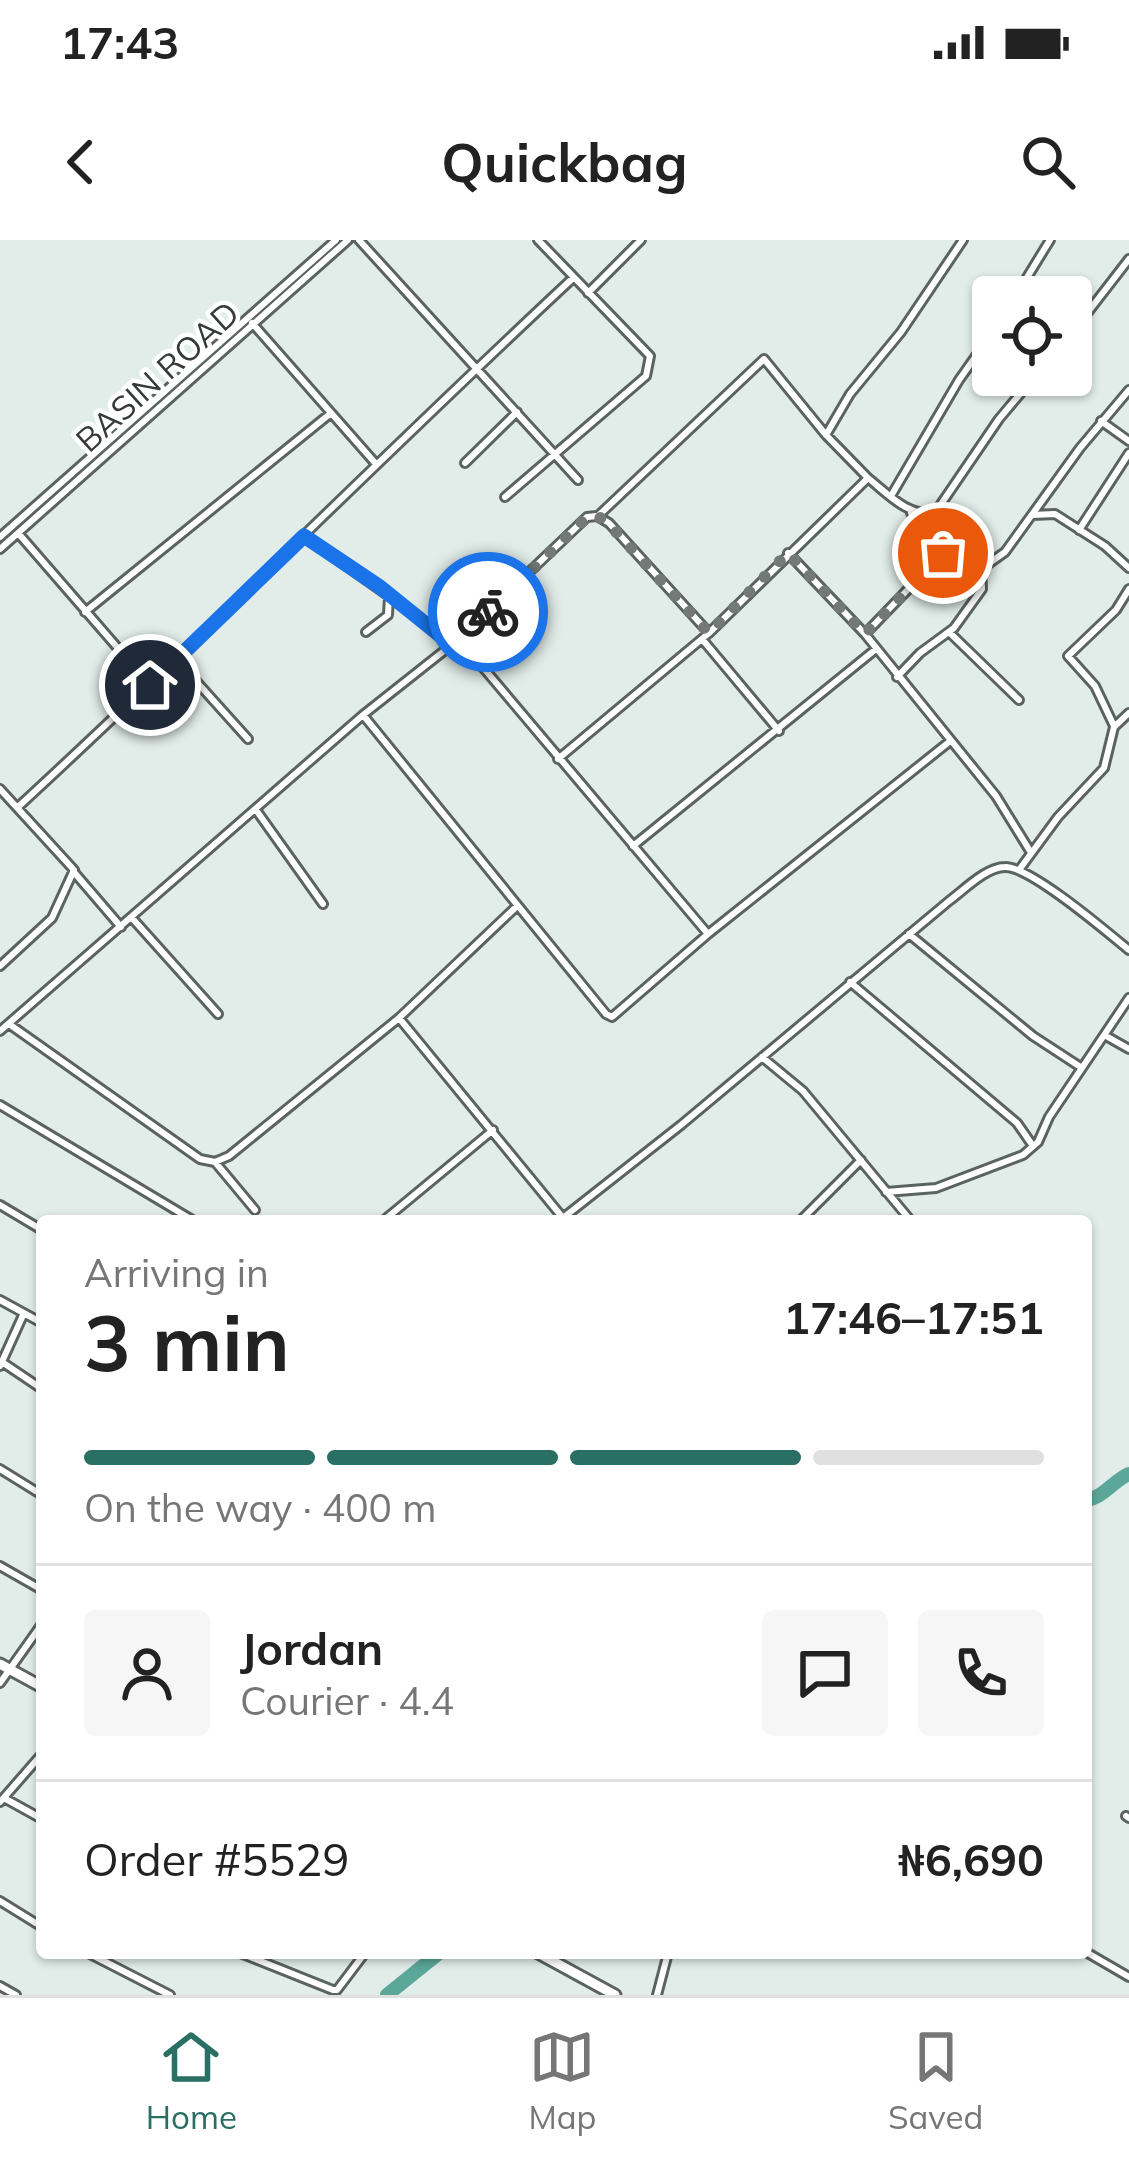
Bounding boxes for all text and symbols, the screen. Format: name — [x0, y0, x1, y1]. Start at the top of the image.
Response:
text: 17:43 — [60, 14, 179, 70]
text: Quickbag — [441, 128, 688, 196]
icon: back — [48, 129, 114, 195]
icon: search — [1015, 129, 1081, 195]
map controls — [972, 276, 1092, 396]
button: locate — [972, 276, 1092, 396]
street label: BASIN ROAD — [67, 292, 247, 460]
pin — [892, 502, 994, 604]
icon: bag — [910, 520, 976, 586]
courier — [428, 552, 548, 672]
icon: bike — [455, 579, 521, 645]
pin — [99, 634, 201, 736]
icon: home — [117, 652, 183, 718]
text: Arriving in — [84, 1248, 269, 1297]
text: 17:46–17:51 — [783, 1289, 1044, 1345]
text: 3 min — [84, 1293, 290, 1391]
text: On the way · 400 m — [84, 1483, 436, 1532]
button: person — [84, 1610, 210, 1736]
button: chat — [762, 1610, 888, 1736]
button: phone — [918, 1610, 1044, 1736]
text: Jordan — [240, 1620, 383, 1676]
text: Courier · 4.4 — [240, 1676, 454, 1725]
text: Order #5529 — [84, 1831, 349, 1887]
text: ₦6,690 — [898, 1831, 1044, 1887]
tab: Home — [146, 2024, 237, 2137]
tab: Map — [528, 2024, 596, 2137]
tab: Saved — [888, 2024, 983, 2137]

